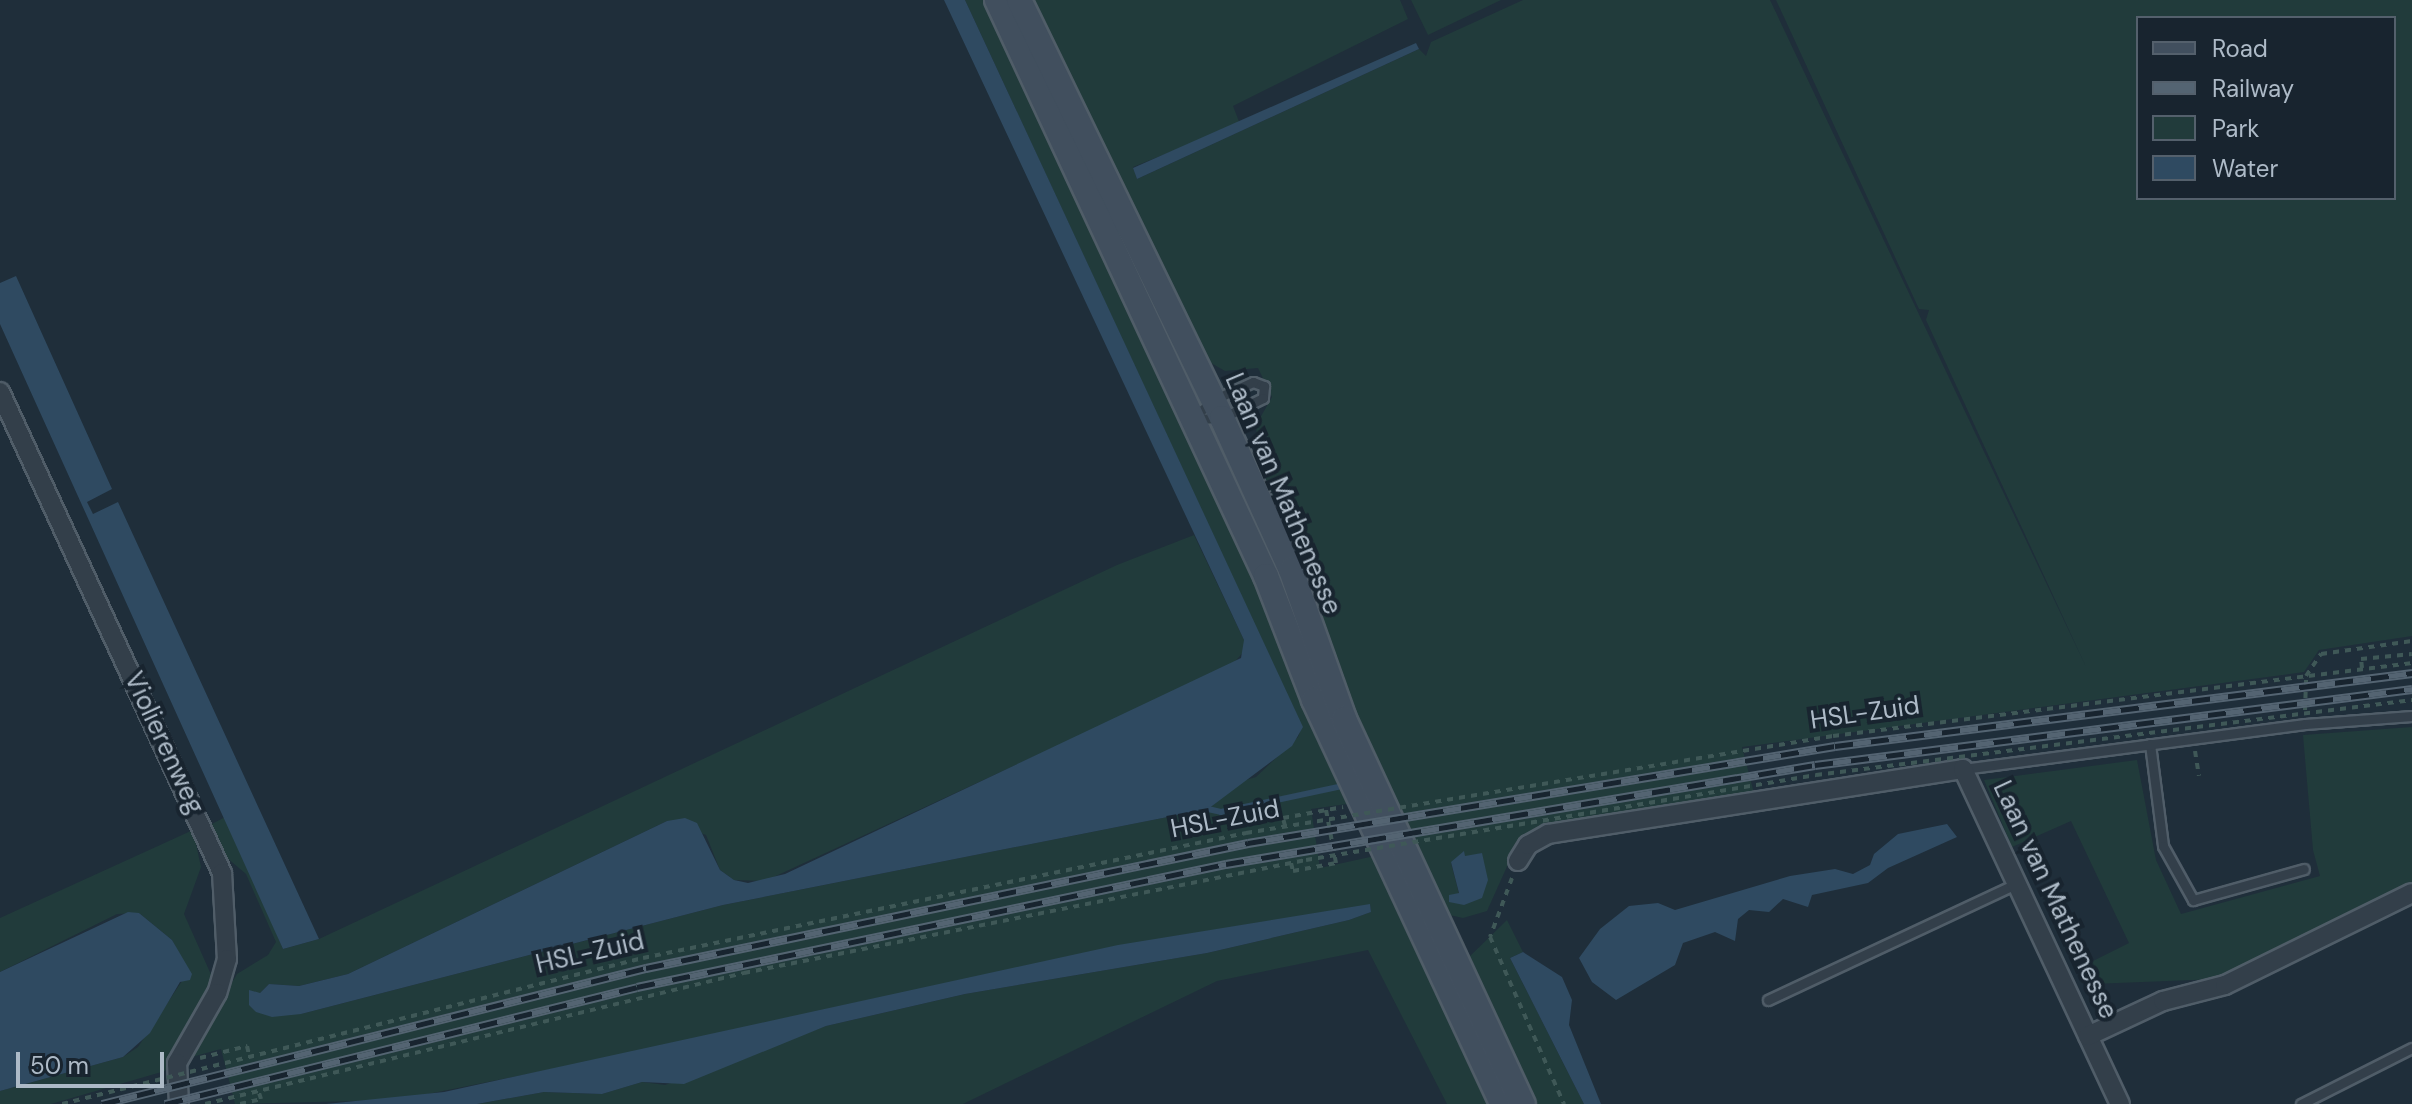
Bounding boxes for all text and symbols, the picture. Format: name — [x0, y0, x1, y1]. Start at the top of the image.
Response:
legend — [2136, 16, 2396, 200]
text: Road — [2212, 33, 2268, 64]
text: Railway — [2212, 73, 2294, 104]
text: Park — [2212, 113, 2259, 144]
text: Water — [2212, 153, 2278, 184]
street label: Laan van Mathenesse — [1218, 369, 1348, 619]
street label: Violierenweg — [117, 667, 211, 819]
street label: HSL-Zuid — [1808, 690, 1922, 736]
street label: Laan van Mathenesse — [1986, 776, 2124, 1024]
street label: HSL-Zuid — [1168, 793, 1282, 845]
street label: HSL-Zuid — [533, 925, 647, 981]
scale bar — [20, 1036, 168, 1086]
text: 50 m — [30, 1050, 89, 1081]

